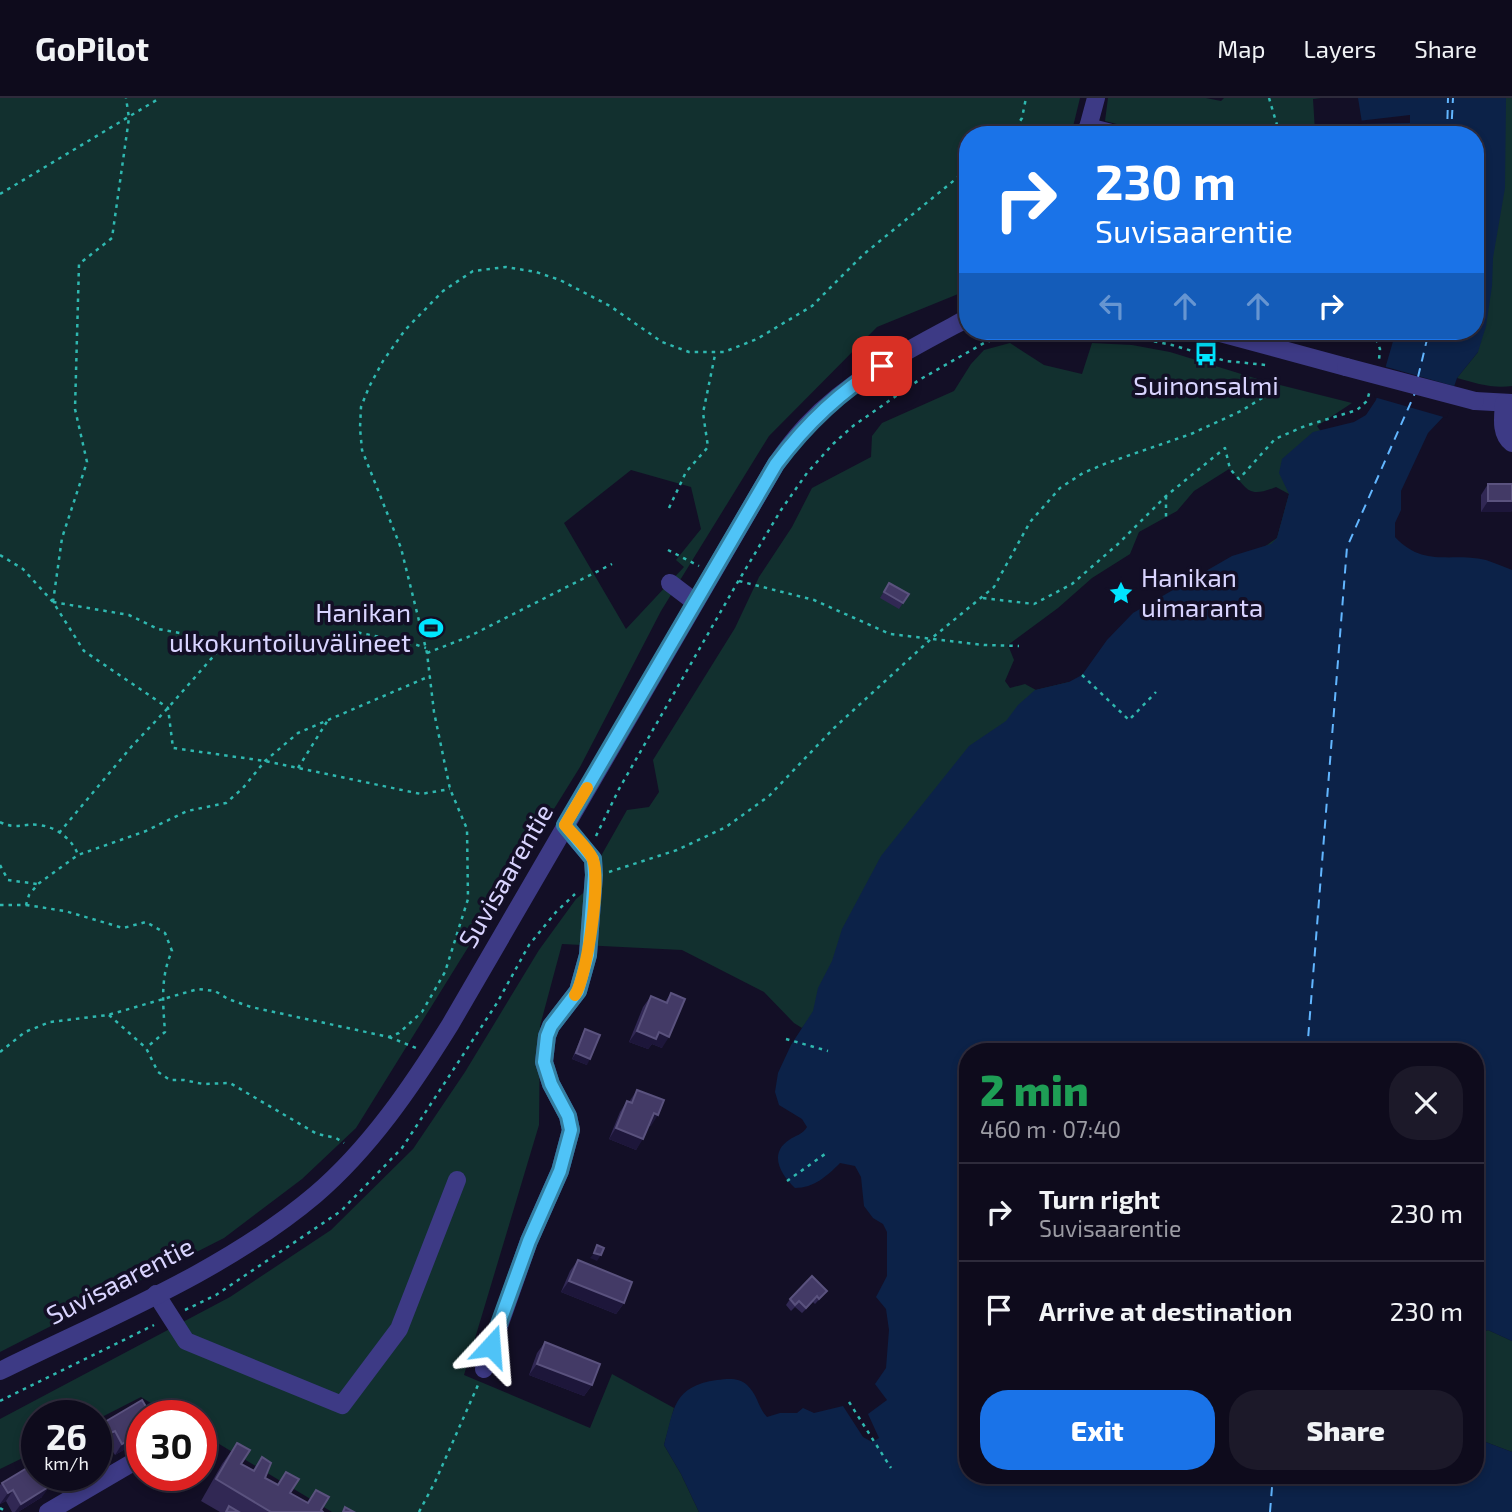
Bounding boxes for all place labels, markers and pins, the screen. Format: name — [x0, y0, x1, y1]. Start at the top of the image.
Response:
pin — [852, 336, 912, 396]
bus stop icon: Suinonsalmi — [1192, 340, 1220, 368]
place label: Suinonsalmi — [1133, 369, 1279, 400]
place label: Hanikan uimaranta — [1141, 561, 1263, 622]
place icon: Hanikan uimaranta — [1107, 579, 1135, 607]
place label: Hanikan ulkokuntoiluvälineet — [169, 596, 411, 657]
sports icon: Hanikan ulkokuntoiluvälineet — [417, 614, 445, 642]

